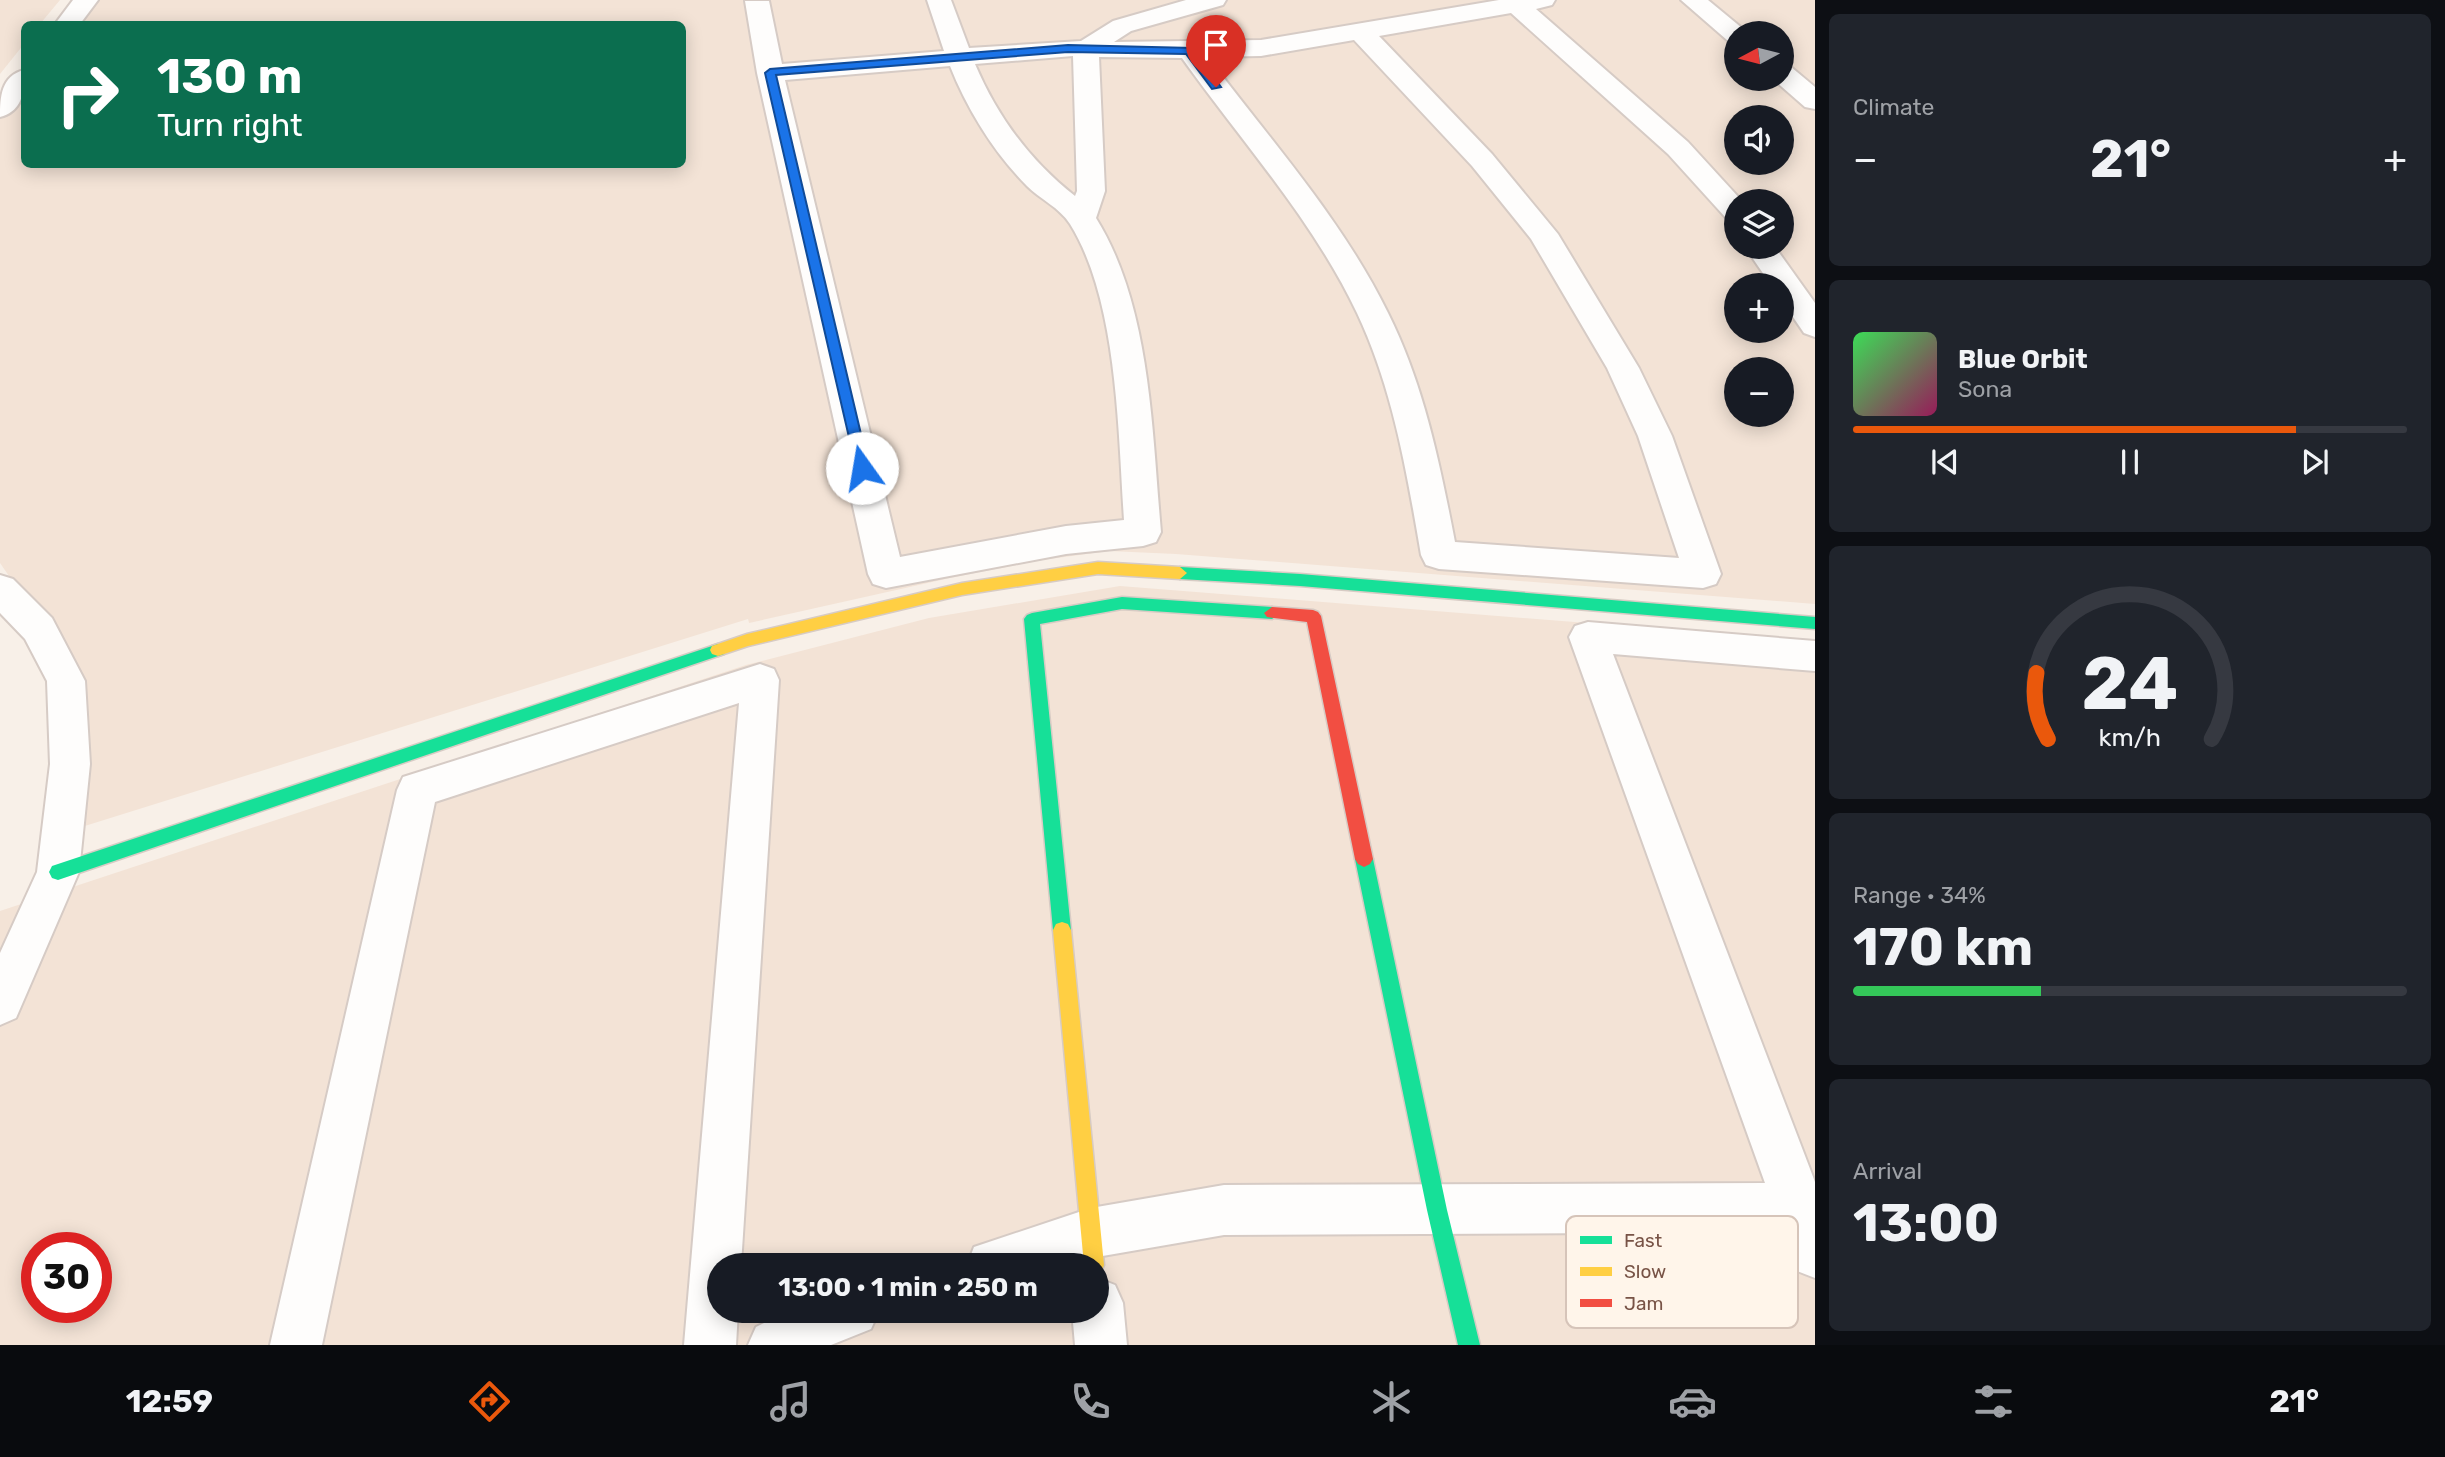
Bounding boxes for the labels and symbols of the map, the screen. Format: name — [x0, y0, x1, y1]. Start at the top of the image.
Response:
pin — [1186, 15, 1246, 87]
north arrow — [1724, 21, 1794, 91]
position arrow — [825, 431, 899, 505]
legend — [1566, 1216, 1798, 1328]
text: Fast — [1624, 1229, 1663, 1252]
speed limit sign: 30 — [21, 1232, 112, 1323]
text: Slow — [1624, 1260, 1666, 1283]
text: Jam — [1624, 1292, 1663, 1315]

